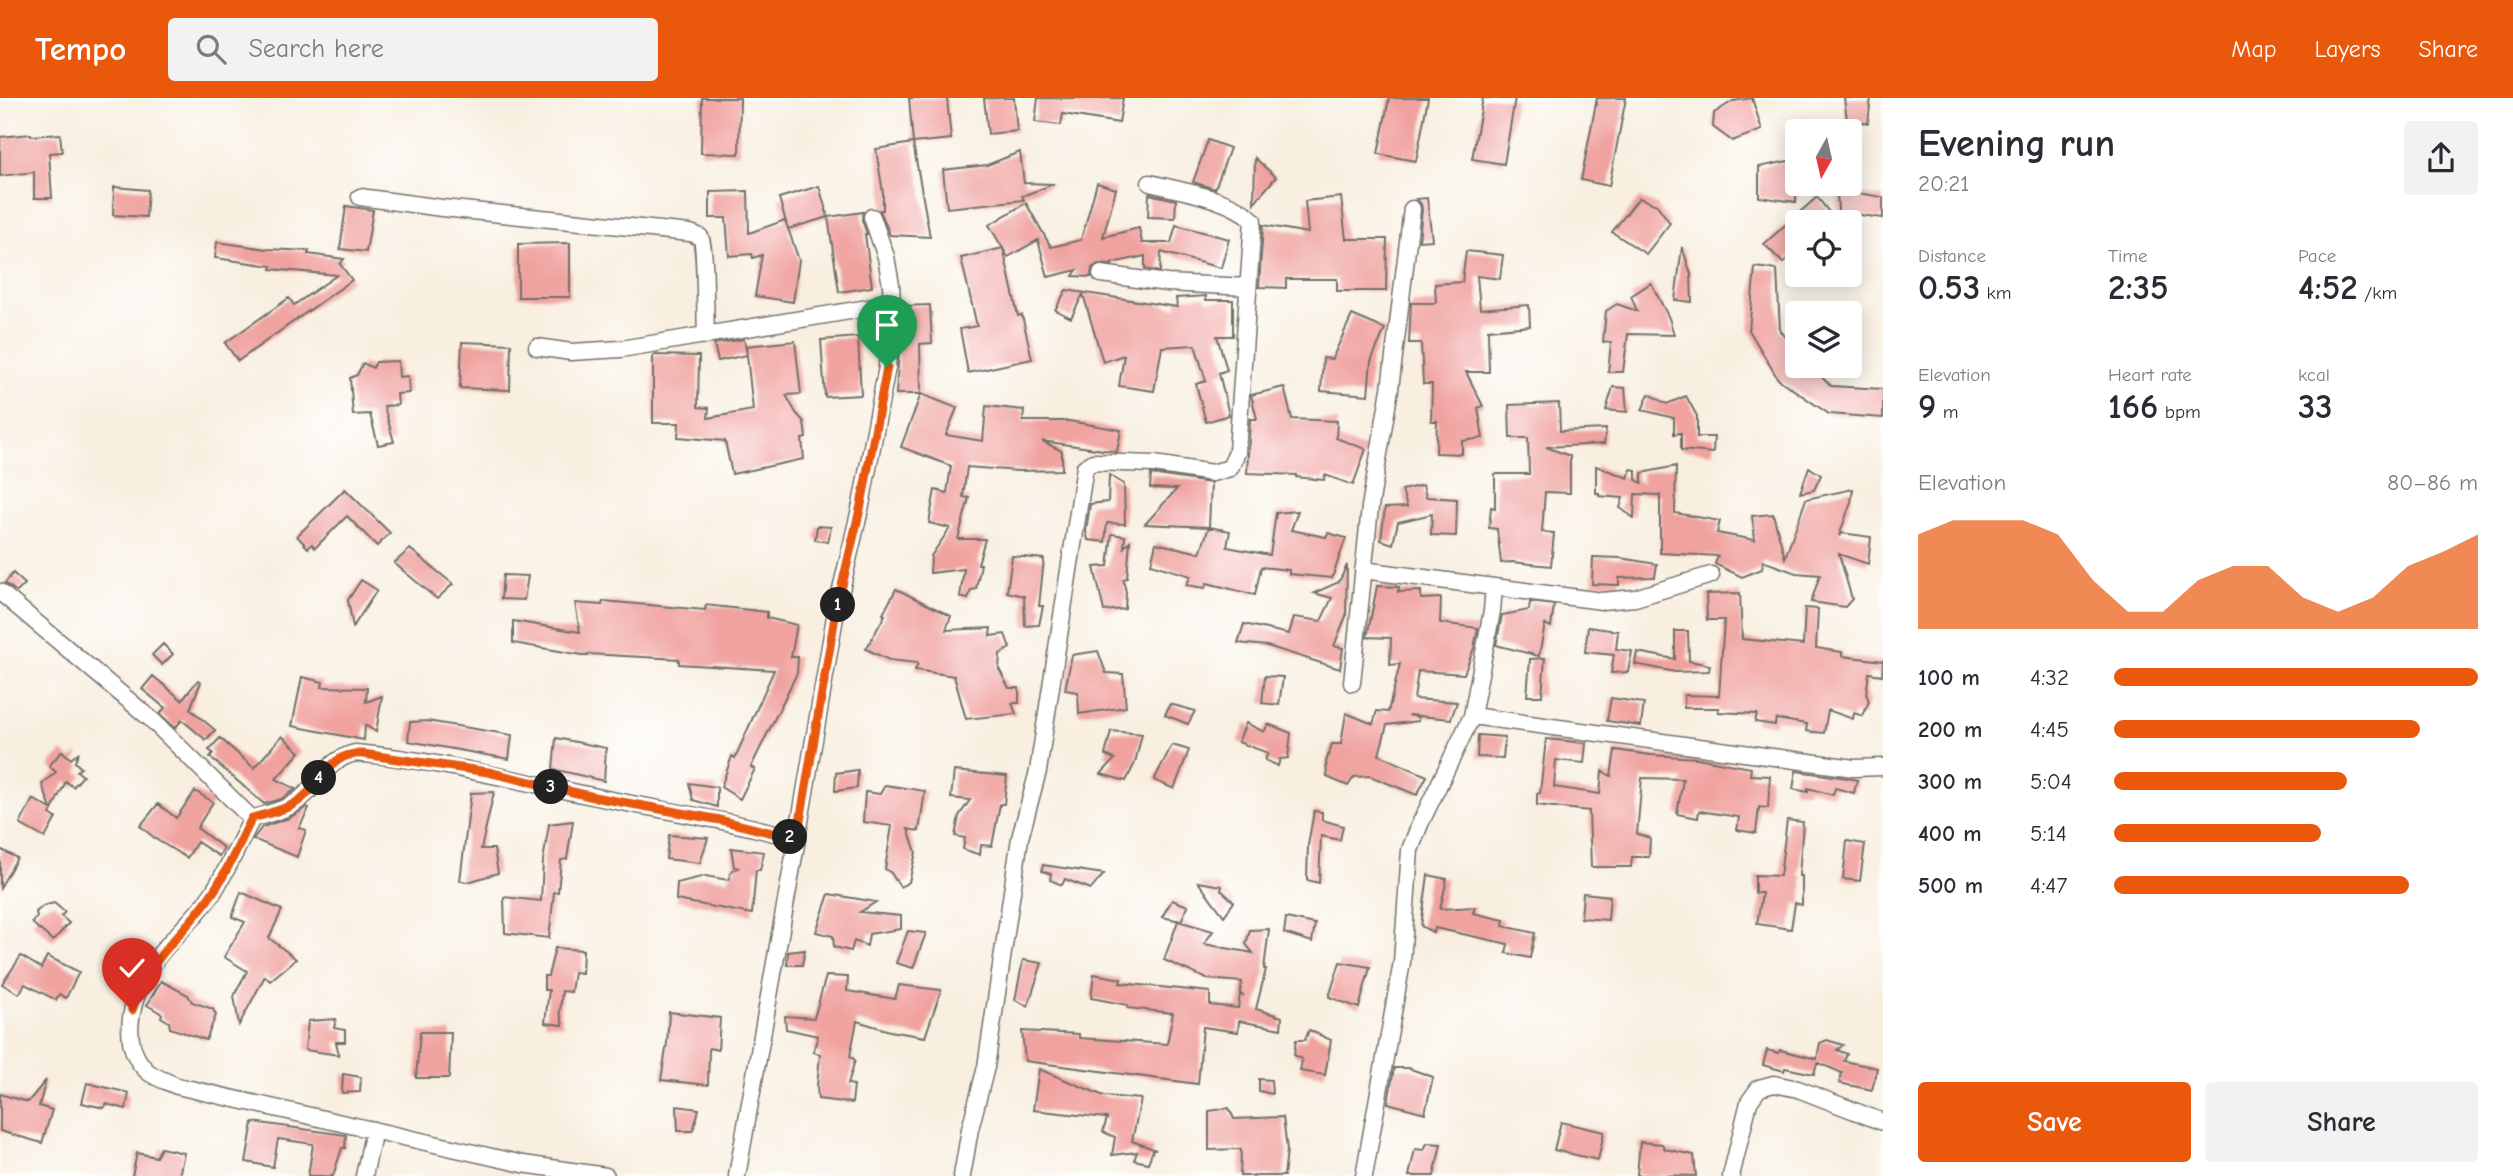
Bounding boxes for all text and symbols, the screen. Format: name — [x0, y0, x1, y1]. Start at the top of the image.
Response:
search box — [168, 18, 658, 81]
text: Tempo — [35, 30, 126, 68]
icon: search — [192, 30, 230, 68]
text: Search here — [248, 34, 384, 64]
text: Map — [2231, 35, 2277, 63]
text: Layers — [2315, 35, 2380, 63]
text: Share — [2418, 35, 2478, 63]
north arrow — [1785, 119, 1862, 196]
map controls — [1785, 119, 1862, 378]
button: share — [2404, 121, 2478, 195]
text: Evening run — [1918, 122, 2115, 166]
text: 20:21 — [1918, 170, 1969, 197]
button: locate — [1785, 210, 1862, 287]
text: Distance — [1918, 245, 1986, 267]
text: Time — [2108, 245, 2147, 267]
text: Pace — [2298, 245, 2336, 267]
text: 0.53 — [1918, 267, 1980, 308]
text: 2:35 — [2108, 267, 2169, 308]
text: 4:52 — [2298, 267, 2358, 308]
text: km — [1980, 282, 2011, 304]
text: /km — [2358, 282, 2397, 304]
pin — [857, 295, 917, 367]
button: layers — [1785, 301, 1862, 378]
icon: arrive — [868, 306, 906, 344]
text: Elevation — [1918, 364, 1991, 386]
text: Heart rate — [2108, 364, 2192, 386]
text: kcal — [2298, 364, 2330, 386]
text: 9 — [1918, 386, 1936, 427]
text: 166 — [2108, 386, 2158, 427]
text: 33 — [2298, 386, 2333, 427]
text: m — [1936, 401, 1958, 423]
text: bpm — [2158, 401, 2201, 423]
text: Elevation — [1918, 469, 2006, 496]
text: 80–86 m — [2387, 469, 2478, 496]
pin: 1 — [820, 588, 856, 622]
text: 1 — [834, 593, 841, 615]
text: 100 m — [1918, 664, 1980, 691]
text: 4:32 — [2030, 664, 2069, 691]
text: 200 m — [1918, 716, 1982, 743]
text: 4:45 — [2030, 716, 2069, 743]
pin: 4 — [302, 760, 336, 796]
text: 4 — [314, 766, 323, 788]
text: 300 m — [1918, 768, 1982, 795]
text: 5:04 — [2030, 768, 2072, 795]
pin: 3 — [534, 770, 568, 804]
text: 3 — [546, 775, 555, 797]
pin: 2 — [772, 820, 808, 854]
text: 400 m — [1918, 820, 1982, 847]
text: 5:14 — [2030, 820, 2067, 847]
text: 2 — [785, 825, 794, 847]
text: 500 m — [1918, 872, 1983, 899]
text: 4:47 — [2030, 872, 2067, 899]
pin — [102, 938, 162, 1010]
icon: check — [113, 949, 151, 987]
button: Save — [1918, 1082, 2191, 1162]
button: Share — [2205, 1082, 2478, 1162]

